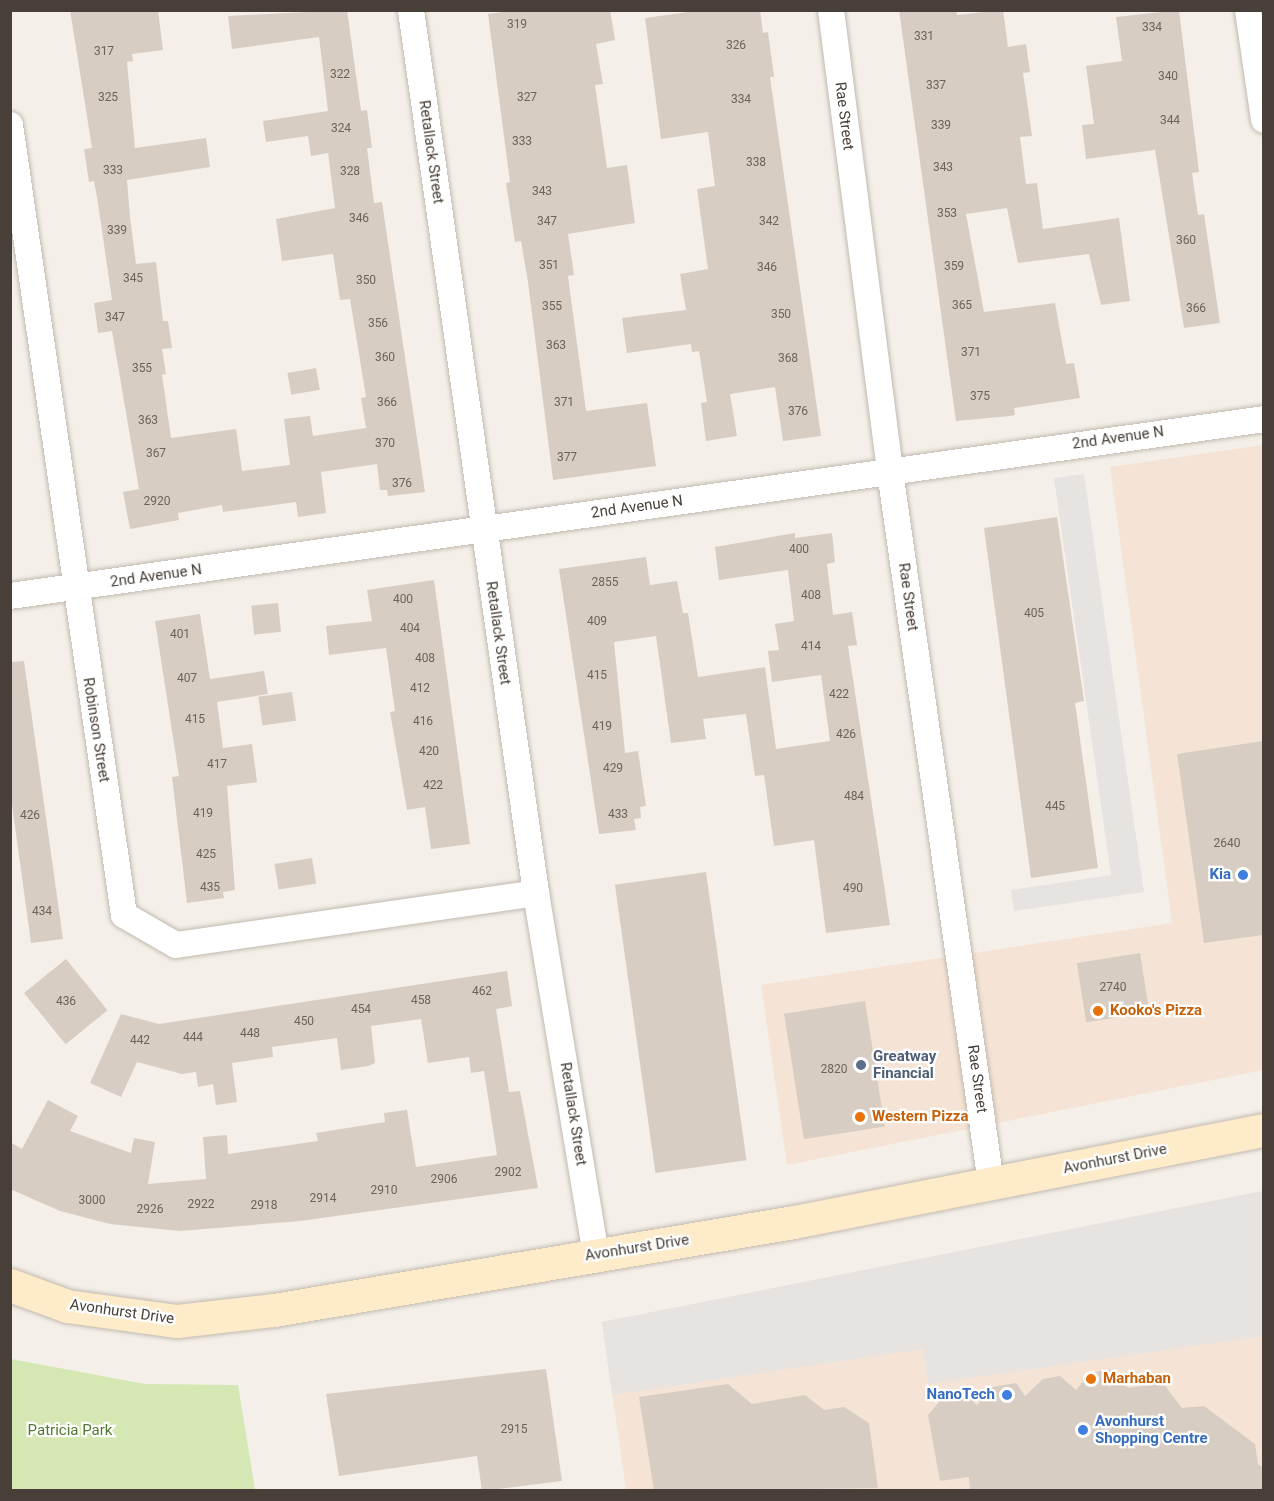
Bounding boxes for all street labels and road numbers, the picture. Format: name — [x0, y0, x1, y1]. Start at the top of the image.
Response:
street label: Rae Street — [831, 81, 857, 151]
street label: Retallack Street — [415, 99, 447, 205]
street label: 2nd Avenue N — [1071, 423, 1165, 453]
street label: 2nd Avenue N — [590, 492, 684, 522]
street label: 2nd Avenue N — [109, 561, 203, 591]
street label: Rae Street — [894, 562, 922, 632]
street label: Retallack Street — [482, 580, 514, 686]
street label: Robinson Street — [79, 676, 113, 784]
street label: Rae Street — [963, 1044, 991, 1114]
street label: Retallack Street — [556, 1061, 590, 1167]
street label: Avonhurst Drive — [1062, 1140, 1168, 1178]
street label: Avonhurst Drive — [584, 1231, 690, 1265]
street label: Avonhurst Drive — [69, 1296, 175, 1328]

